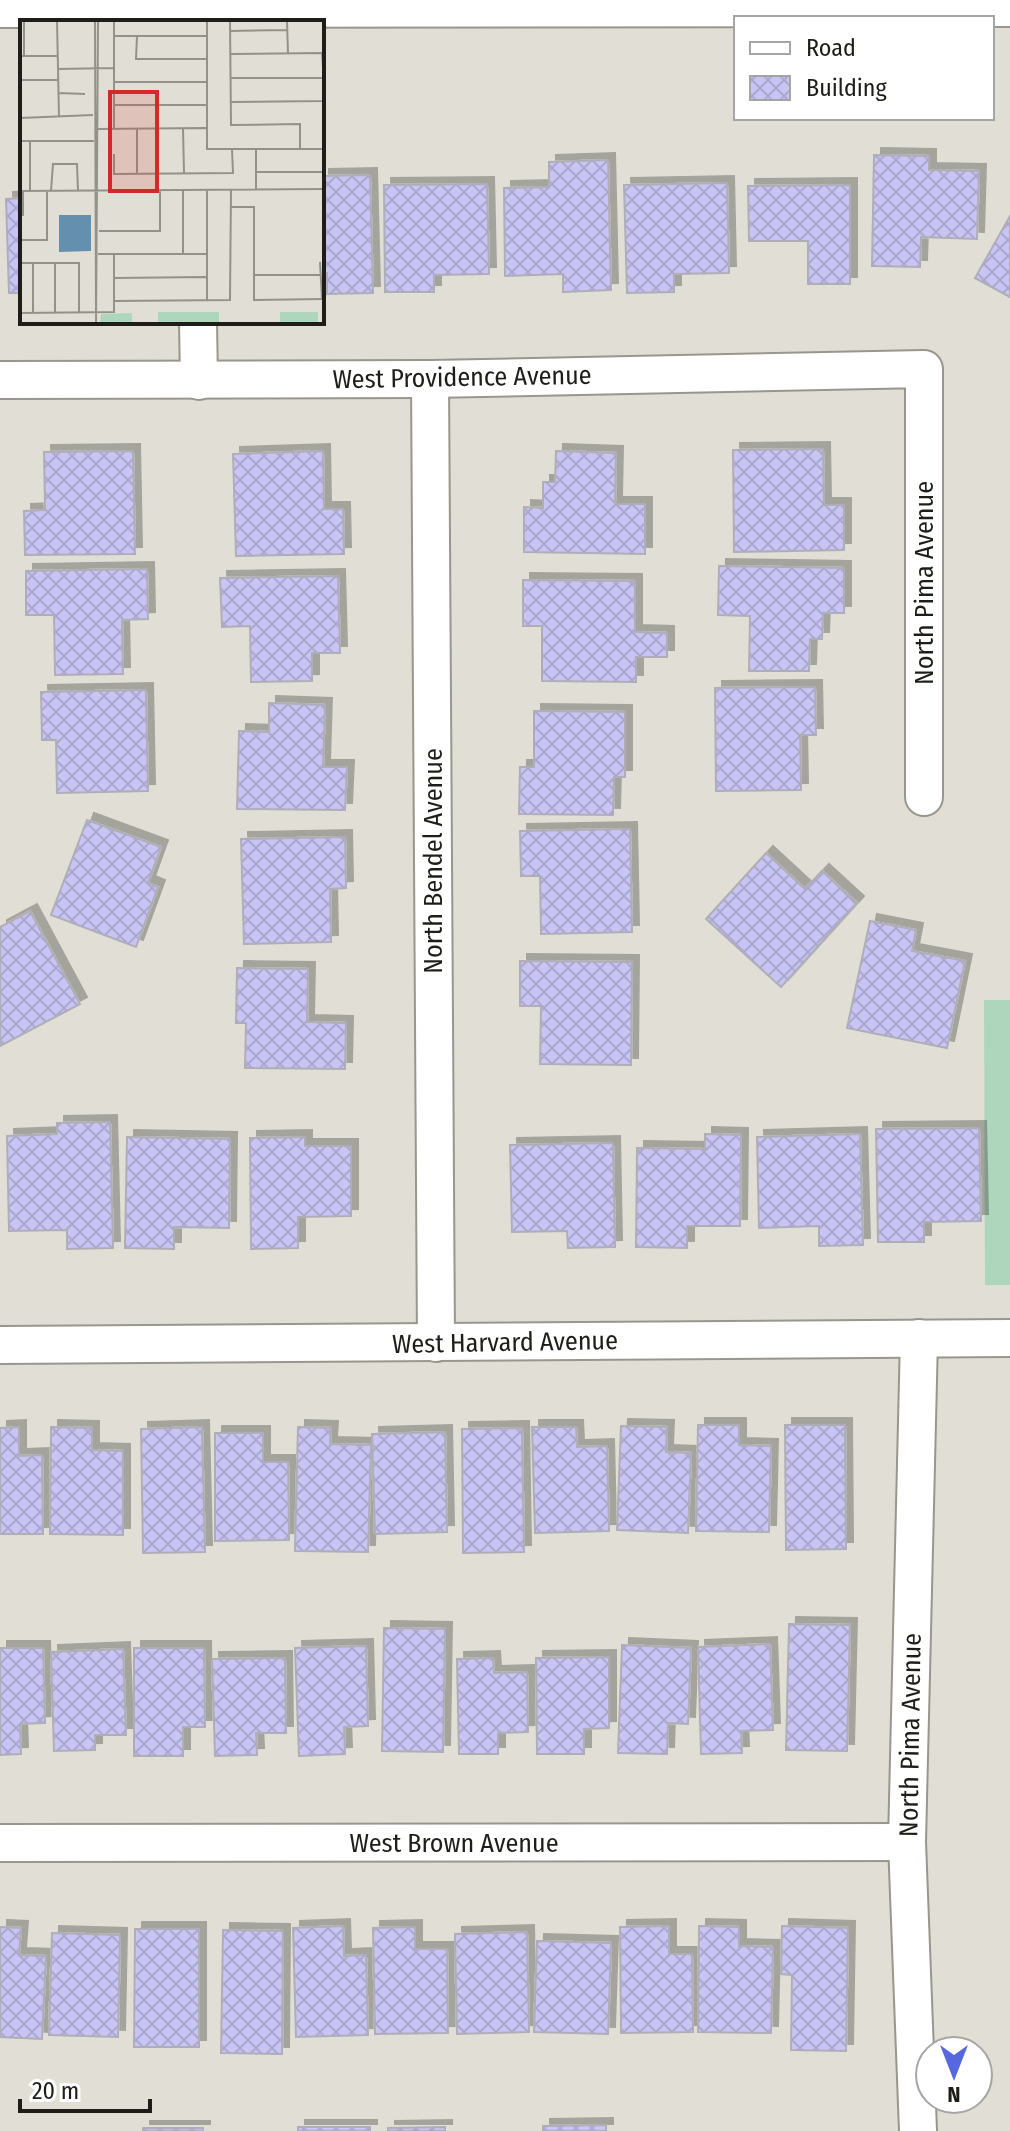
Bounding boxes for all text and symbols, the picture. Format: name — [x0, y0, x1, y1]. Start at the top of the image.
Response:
legend — [734, 16, 994, 120]
inset map — [20, 20, 324, 324]
text: Road — [806, 34, 856, 62]
text: Building — [806, 74, 888, 102]
street label: West Providence Avenue — [332, 360, 592, 395]
street label: North Pima Avenue — [909, 481, 940, 685]
street label: North Bendel Avenue — [418, 748, 449, 974]
street label: West Harvard Avenue — [392, 1325, 618, 1360]
street label: North Pima Avenue — [893, 1633, 928, 1837]
street label: West Brown Avenue — [350, 1828, 559, 1859]
north arrow — [914, 2035, 994, 2115]
scale bar — [20, 2063, 150, 2113]
text: 20 m — [32, 2077, 79, 2105]
text: N — [947, 2081, 961, 2108]

